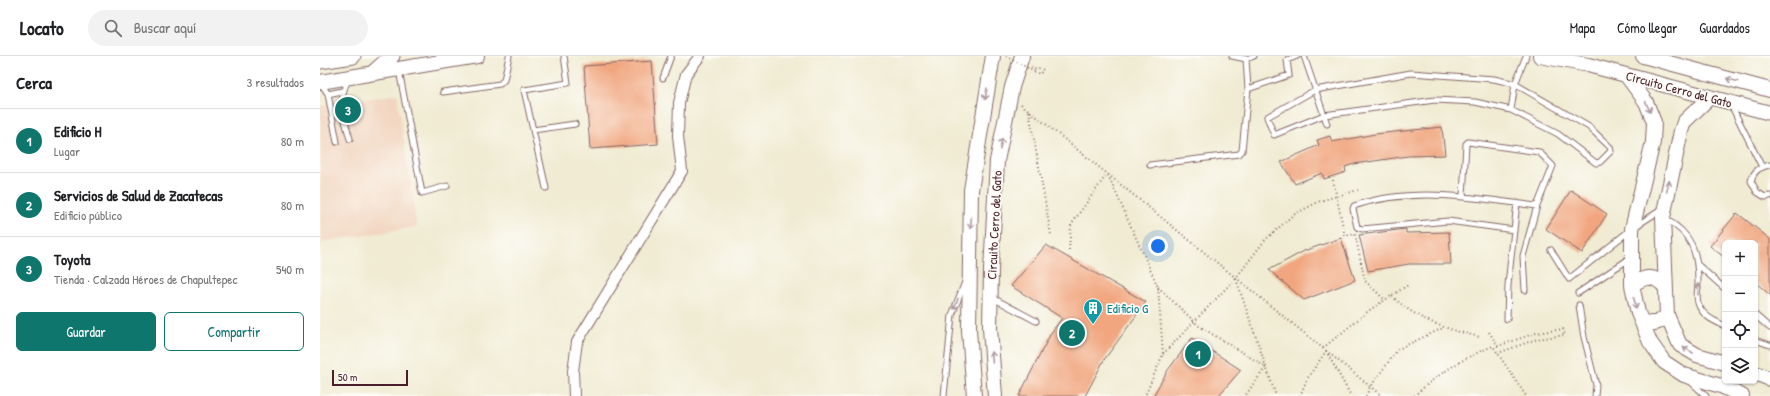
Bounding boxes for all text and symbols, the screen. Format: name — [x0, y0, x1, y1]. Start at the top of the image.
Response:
search box — [88, 10, 368, 46]
text: Locato — [20, 15, 64, 41]
icon: search — [102, 17, 124, 39]
text: Buscar aquí — [134, 17, 196, 38]
text: Mapa — [1570, 18, 1595, 37]
text: Cómo llegar — [1617, 18, 1677, 37]
text: Guardados — [1699, 18, 1750, 37]
street label: Circuito Cerro del Gato — [1624, 66, 1734, 112]
text: Cerca — [16, 71, 52, 94]
text: 3 resultados — [246, 73, 304, 91]
one-way arrow — [1726, 75, 1739, 83]
one-way arrow — [982, 88, 990, 101]
pin: 3 — [335, 95, 361, 125]
one-way arrow — [1645, 101, 1652, 113]
text: Edificio H — [54, 121, 102, 142]
text: 1 — [27, 132, 31, 150]
text: 80 m — [281, 132, 304, 150]
one-way arrow — [997, 138, 1005, 151]
text: Lugar — [54, 142, 80, 160]
street label: Circuito Cerro del Gato — [982, 170, 1006, 280]
one-way arrow — [1665, 180, 1673, 193]
text: Servicios de Salud de Zacatecas — [54, 185, 223, 206]
text: 2 — [26, 196, 32, 214]
text: 80 m — [281, 196, 304, 214]
text: Edificio público — [54, 206, 122, 224]
one-way arrow — [967, 216, 975, 229]
your location — [1148, 236, 1168, 256]
map controls — [1722, 240, 1758, 384]
button: + — [1722, 240, 1758, 276]
text: Toyota — [54, 249, 91, 270]
text: 3 — [26, 260, 32, 278]
text: 540 m — [276, 260, 304, 278]
text: Tienda · Calzada Héroes de Chapultepec — [54, 270, 238, 288]
button: − — [1722, 276, 1758, 312]
one-way arrow — [1694, 283, 1702, 296]
one-way arrow — [1632, 296, 1639, 309]
building icon: Edificio G — [1082, 297, 1104, 325]
one-way arrow — [952, 298, 960, 310]
place label: Edificio G — [1107, 299, 1149, 317]
button: Guardar — [16, 312, 156, 351]
button: Compartir — [164, 312, 304, 351]
button: locate — [1722, 312, 1758, 348]
pin: 2 — [1059, 318, 1085, 348]
pin: 1 — [1185, 339, 1211, 369]
one-way arrow — [1682, 346, 1694, 354]
button: layers — [1722, 348, 1758, 384]
one-way arrow — [989, 351, 996, 364]
scale bar — [332, 368, 408, 387]
text: 50 m — [338, 370, 358, 384]

